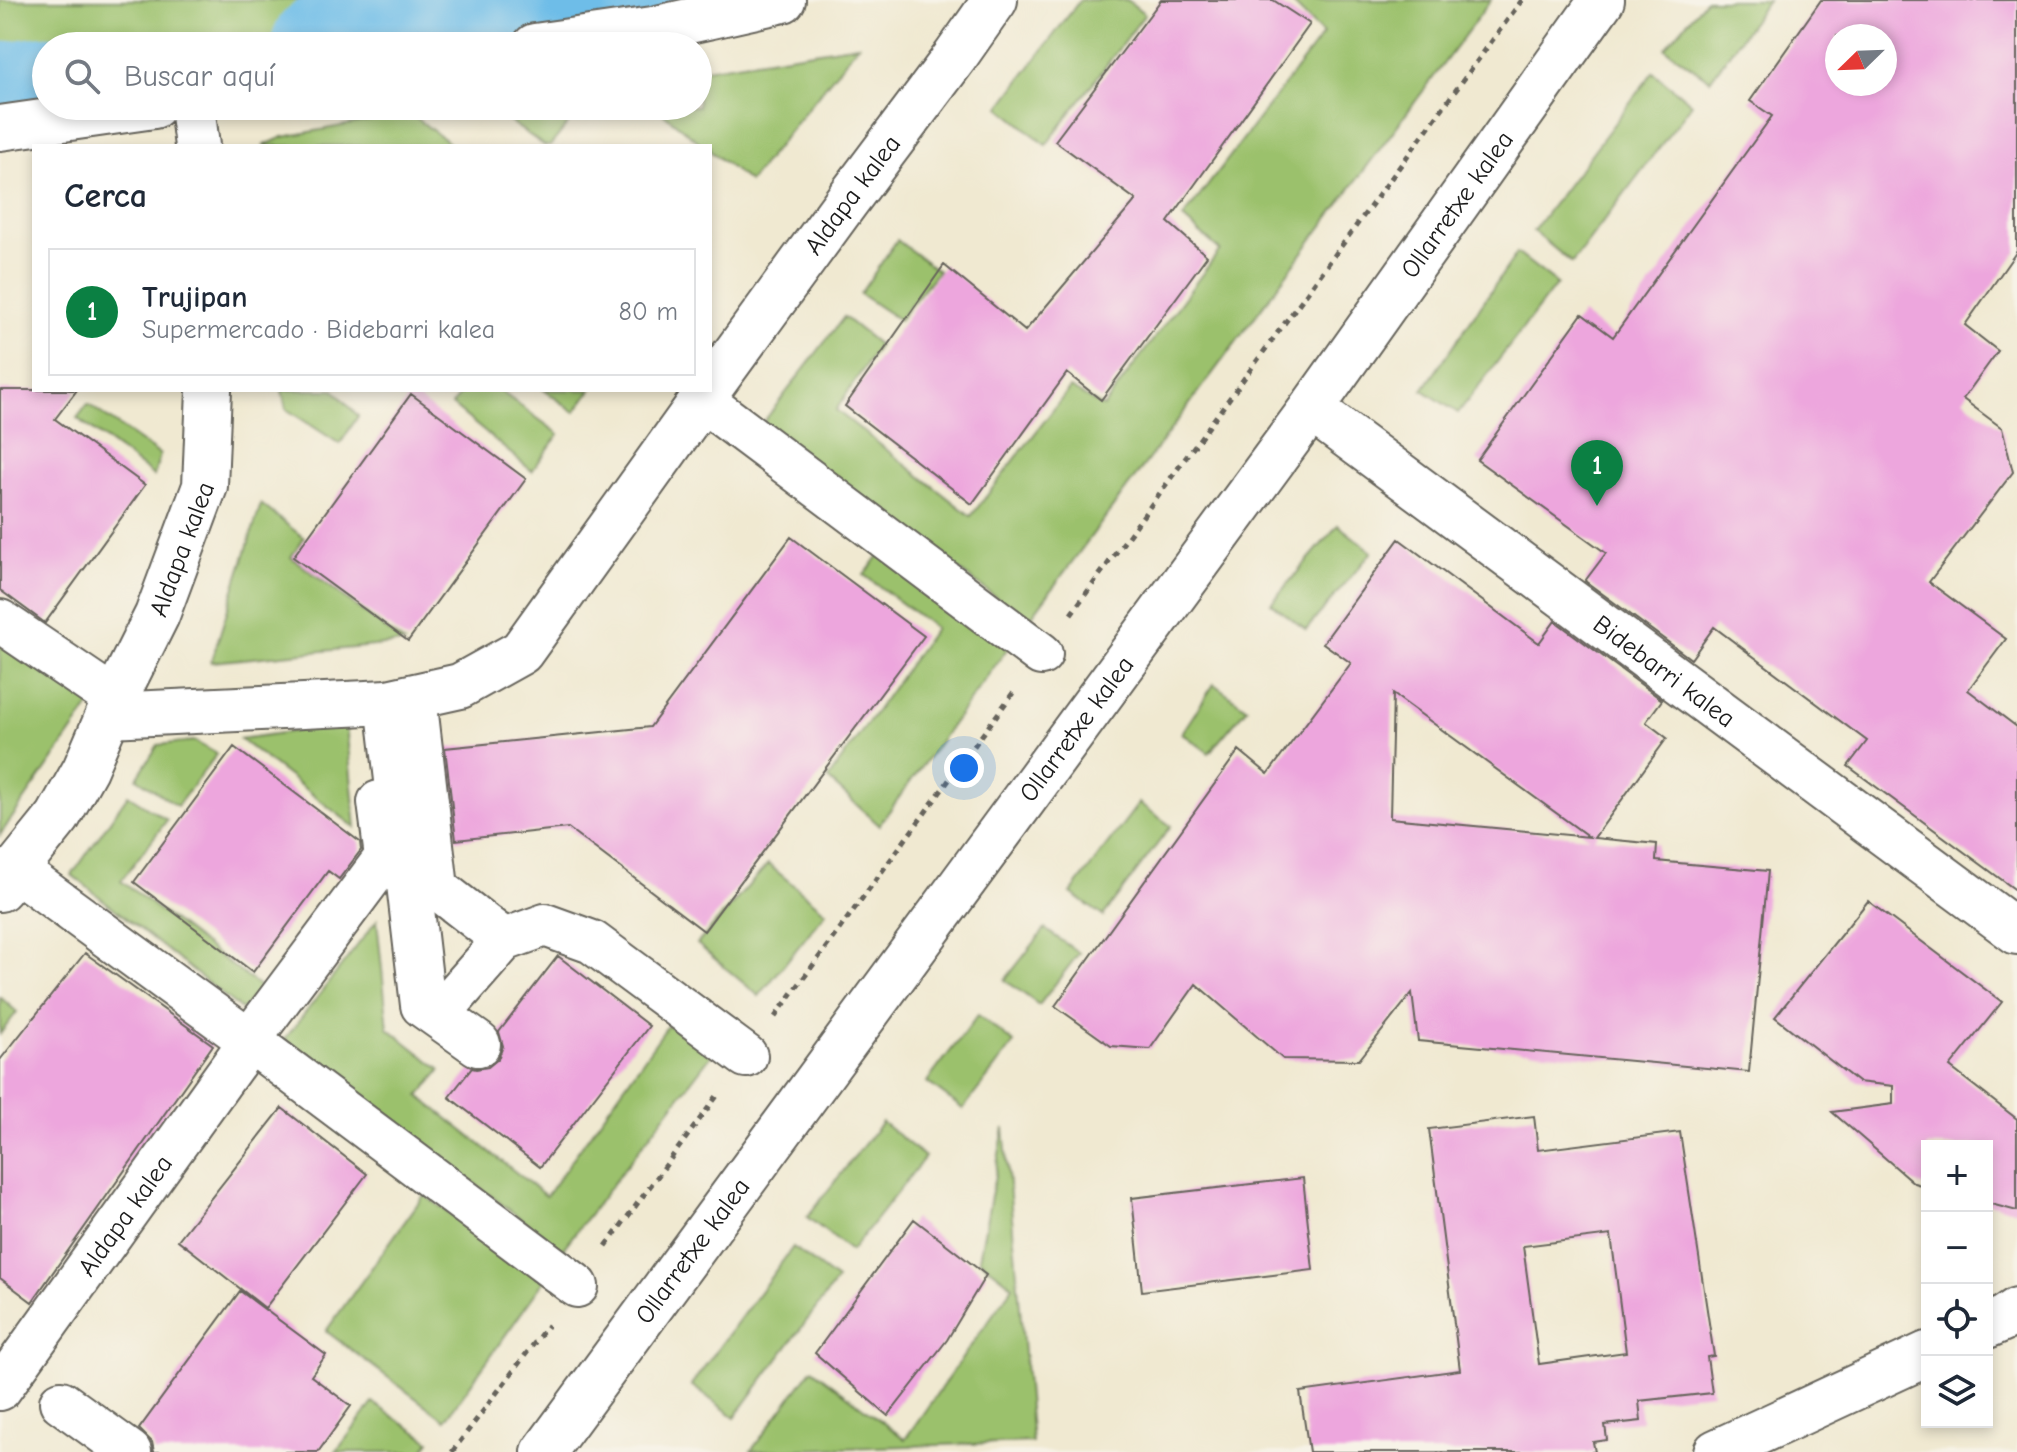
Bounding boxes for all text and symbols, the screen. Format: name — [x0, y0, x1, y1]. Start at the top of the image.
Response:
north arrow — [1825, 24, 1897, 96]
search box — [32, 32, 712, 120]
icon: search — [60, 54, 104, 98]
text: Buscar aquí — [124, 59, 275, 94]
street label: Ollarretxe kalea — [1395, 125, 1520, 284]
street label: Aldapa kalea — [799, 129, 907, 261]
text: Cerca — [64, 176, 147, 216]
text: Trujipan — [142, 280, 248, 315]
text: 1 — [87, 297, 97, 327]
text: 80 m — [619, 297, 678, 327]
text: Supermercado · Bidebarri kalea — [142, 315, 495, 345]
pin: 1 — [1571, 440, 1623, 506]
street label: Aldapa kalea — [144, 478, 221, 621]
street label: Bidebarri kalea — [1587, 609, 1741, 734]
street label: Ollarretxe kalea — [1013, 650, 1140, 808]
your location — [944, 748, 984, 788]
map controls — [1921, 1140, 1993, 1428]
button: + — [1921, 1140, 1993, 1212]
street label: Aldapa kalea — [72, 1150, 179, 1282]
street label: Ollarretxe kalea — [630, 1173, 756, 1330]
button: − — [1921, 1212, 1993, 1284]
button: locate — [1921, 1284, 1993, 1356]
button: layers — [1921, 1356, 1993, 1428]

